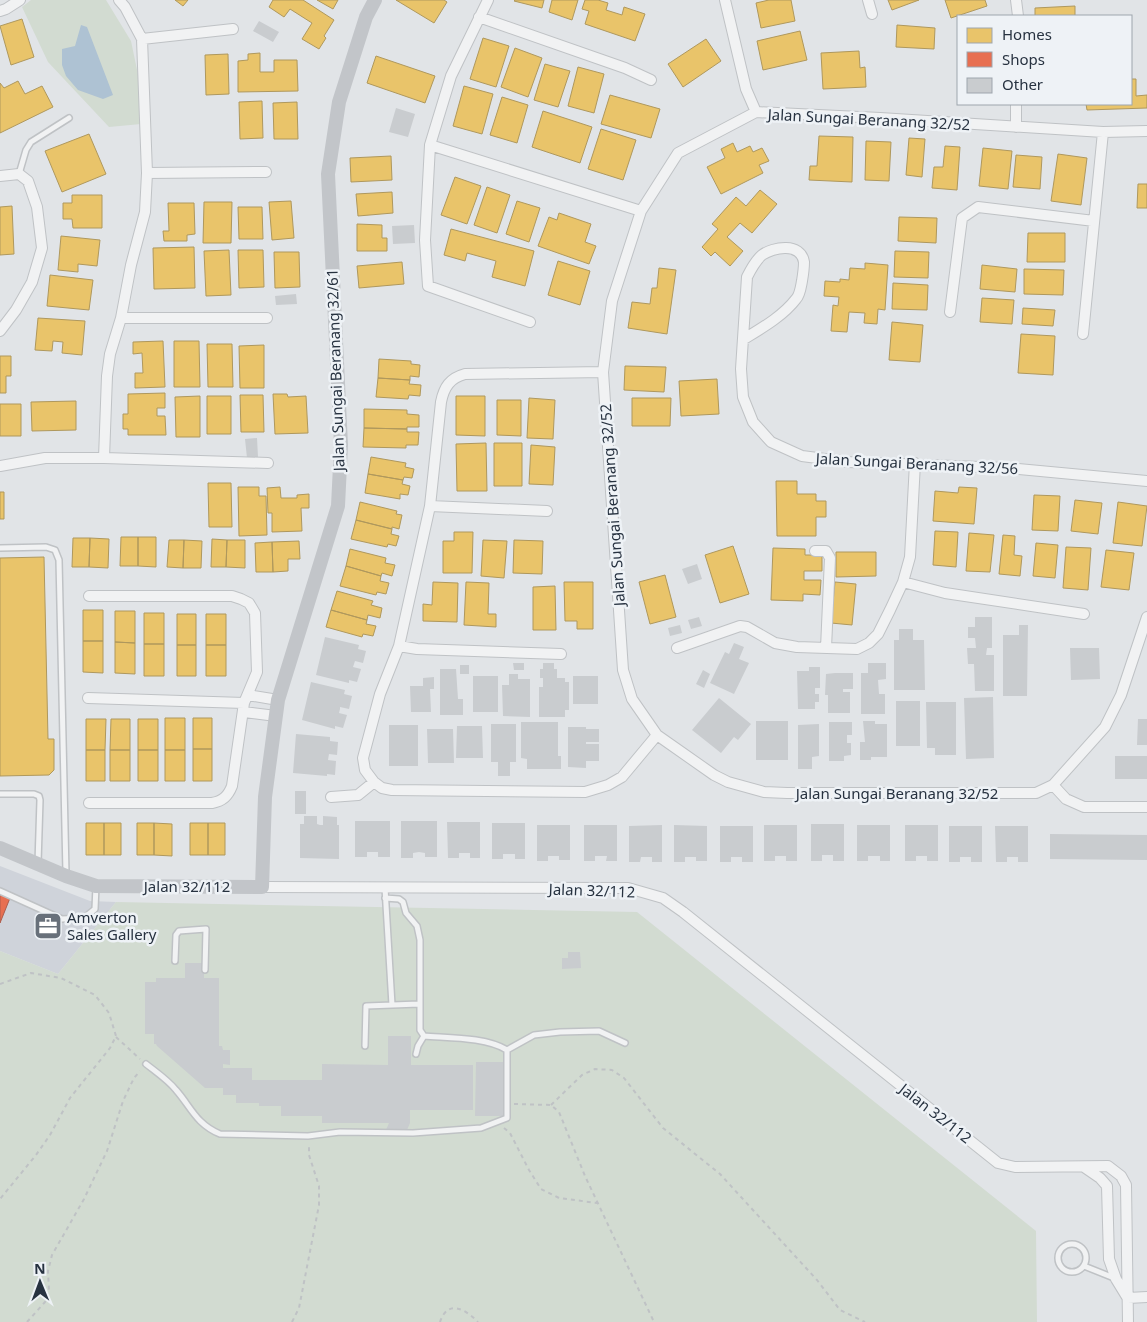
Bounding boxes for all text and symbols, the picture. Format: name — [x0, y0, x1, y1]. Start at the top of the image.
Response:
legend — [957, 15, 1132, 105]
text: Homes — [1002, 24, 1052, 44]
text: Shops — [1002, 49, 1045, 69]
text: Other — [1002, 74, 1043, 94]
street label: Jalan Sungai Beranang 32/52 — [765, 104, 971, 134]
street label: Jalan Sungai Beranang 32/61 — [321, 268, 349, 474]
street label: Jalan Sungai Beranang 32/52 — [595, 403, 629, 609]
street label: Jalan Sungai Beranang 32/56 — [813, 448, 1019, 478]
street label: Jalan Sungai Beranang 32/52 — [794, 783, 998, 803]
street label: Jalan 32/112 — [142, 876, 230, 896]
street label: Jalan 32/112 — [546, 878, 636, 902]
place label: Amverton Sales Gallery — [67, 907, 157, 944]
office icon: Amverton Sales Gallery — [33, 911, 63, 941]
street label: Jalan 32/112 — [894, 1077, 976, 1147]
north arrow — [15, 1257, 65, 1307]
text: N — [34, 1259, 46, 1278]

